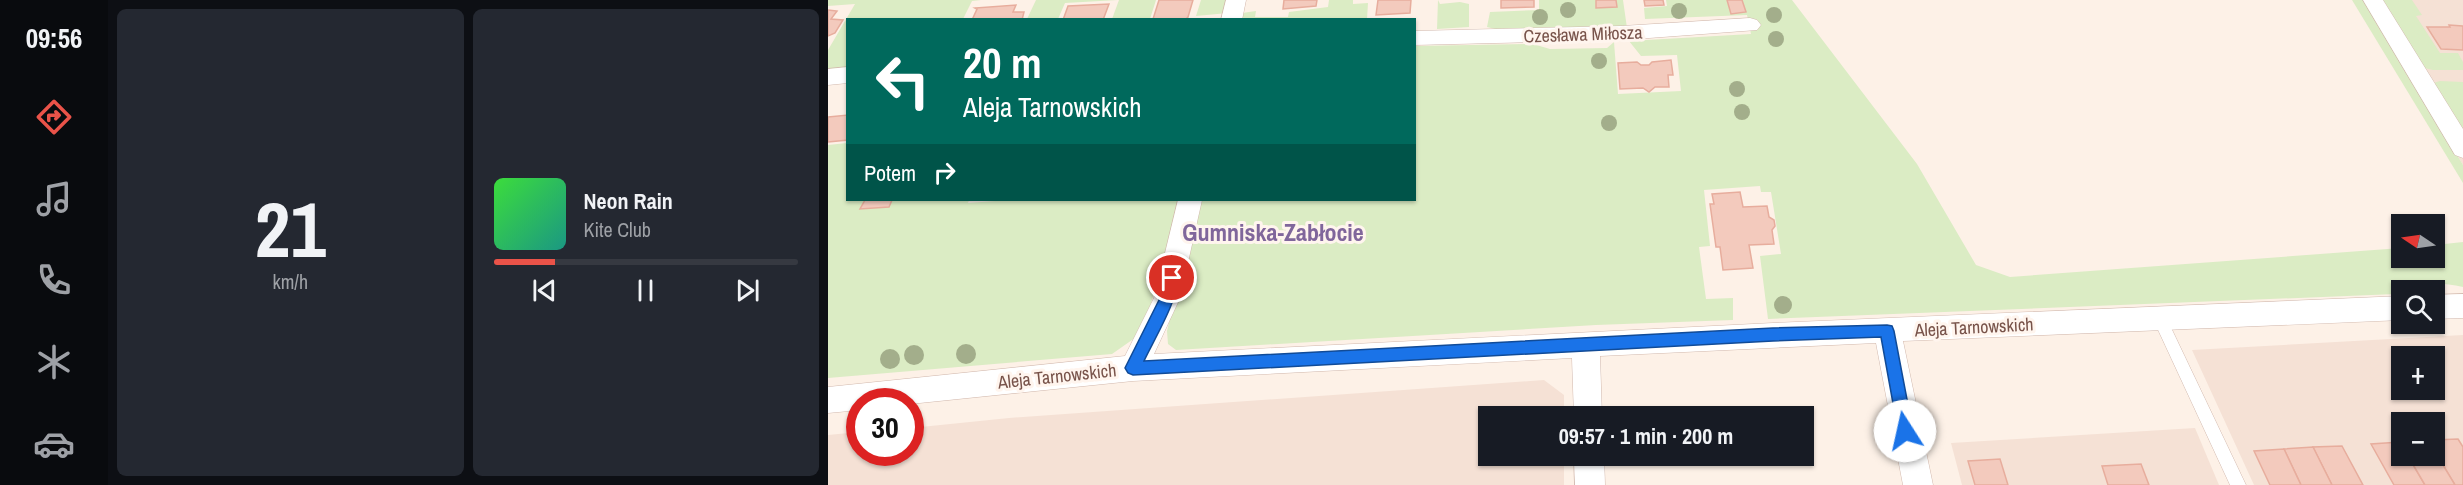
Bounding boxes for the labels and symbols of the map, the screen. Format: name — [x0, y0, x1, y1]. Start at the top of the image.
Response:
street label: Czesława Miłosza — [1523, 19, 1643, 49]
north arrow — [2391, 214, 2445, 268]
district label: Gumniska-Zabłocie — [1182, 216, 1364, 248]
pin — [1146, 252, 1197, 303]
street label: Aleja Tarnowskich — [1913, 311, 2034, 343]
street label: Aleja Tarnowskich — [996, 357, 1117, 395]
speed limit sign: 30 — [846, 388, 924, 466]
position arrow — [1873, 399, 1937, 463]

